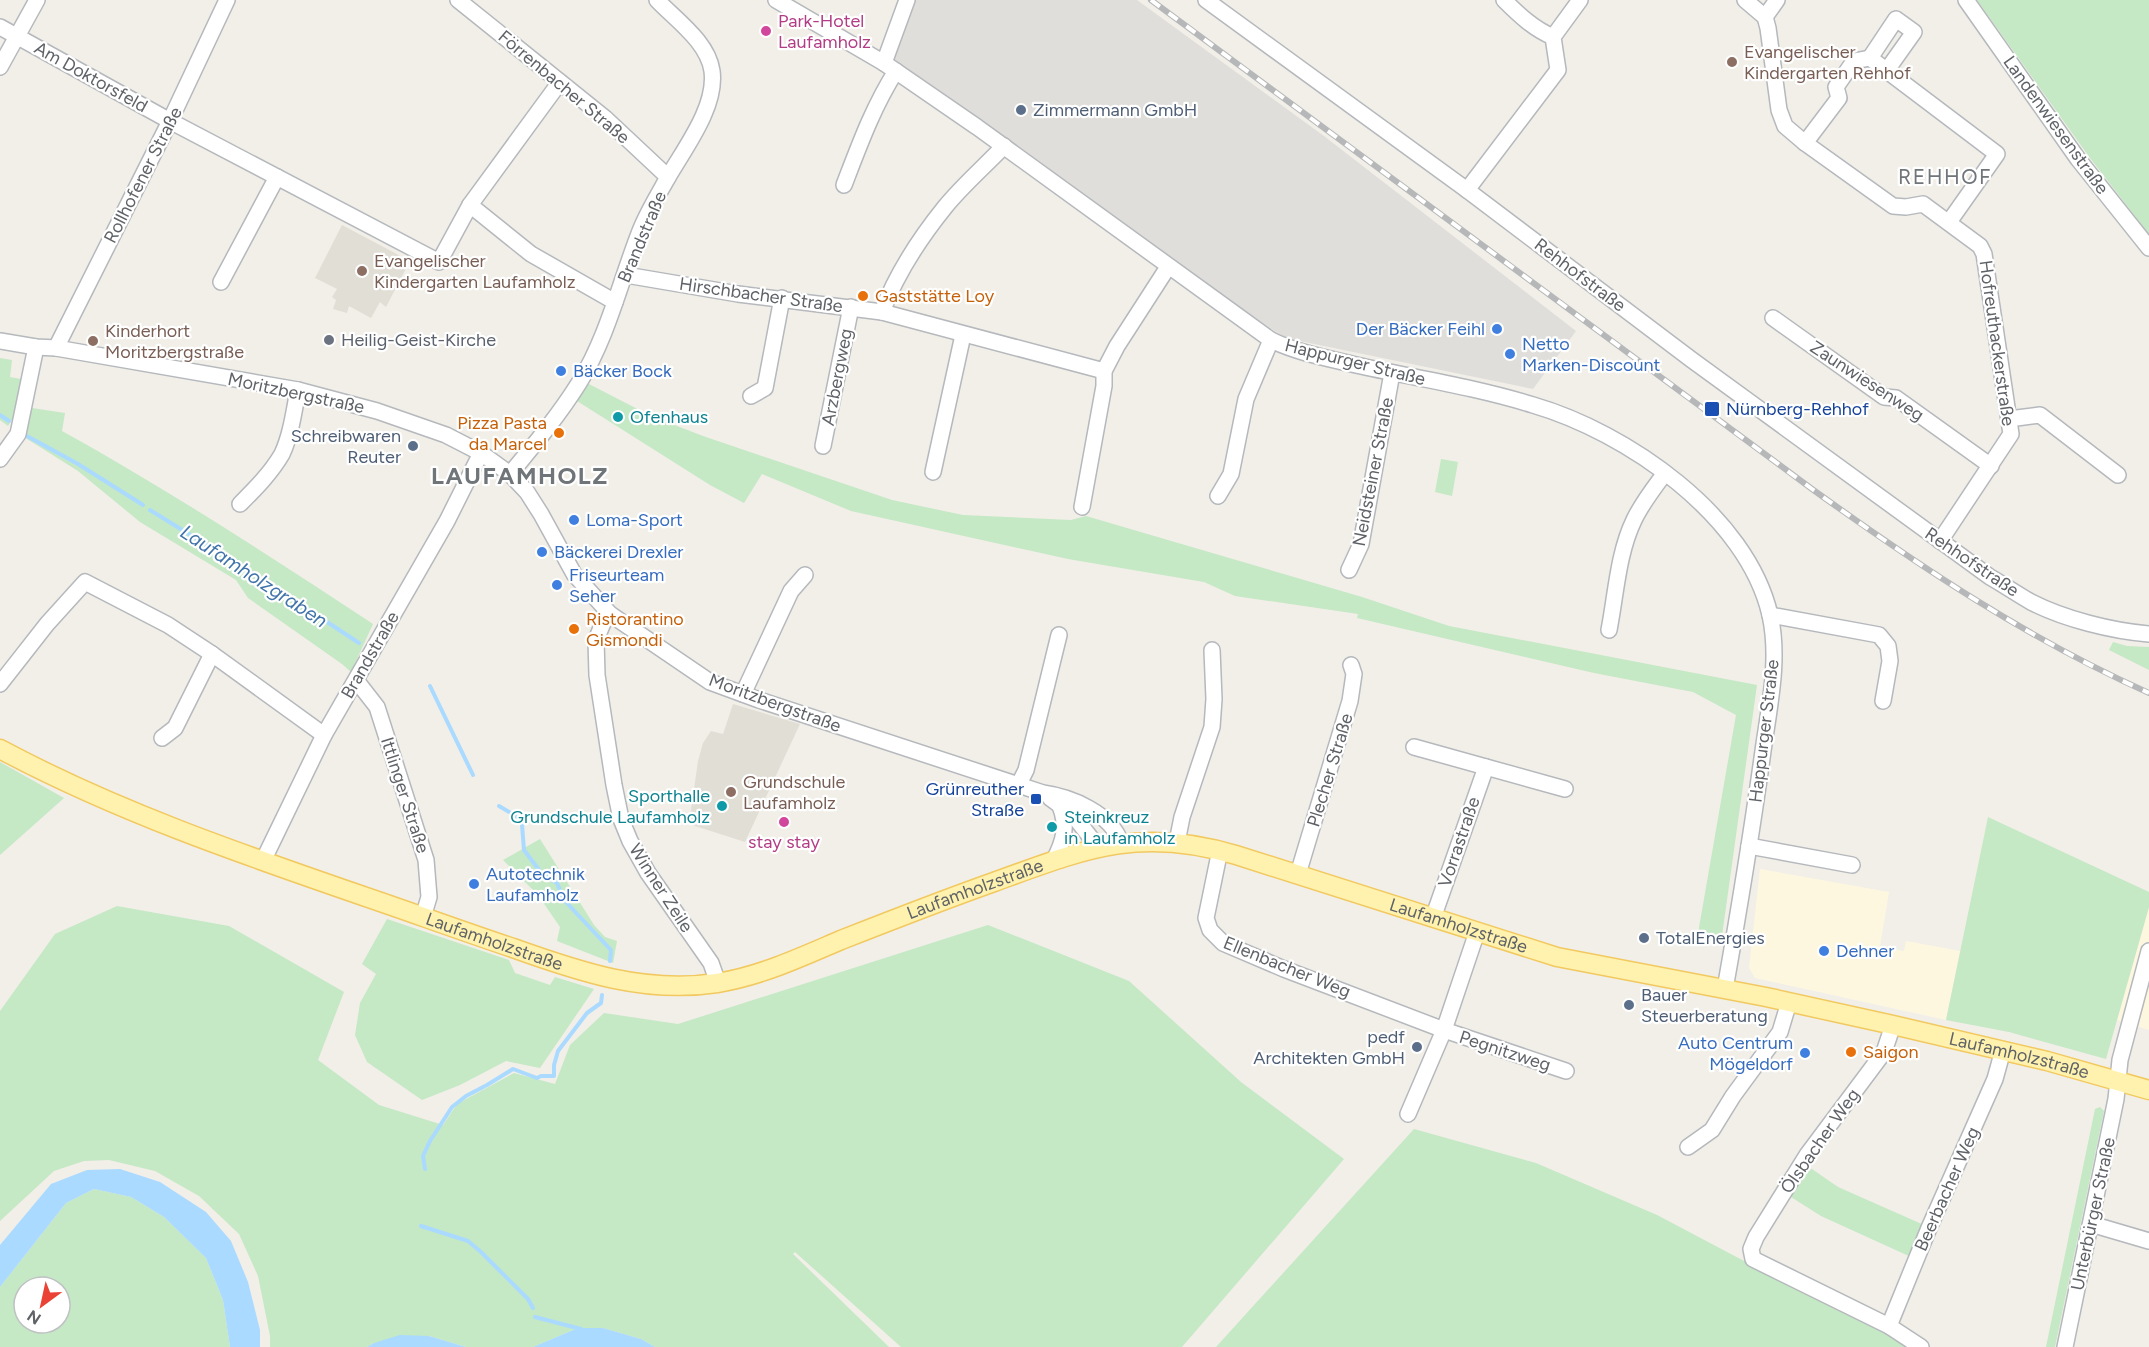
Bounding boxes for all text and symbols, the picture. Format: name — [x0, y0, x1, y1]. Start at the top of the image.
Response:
place label: Park-Hotel Laufamholz — [778, 10, 871, 53]
marker: Park-Hotel Laufamholz — [759, 24, 773, 38]
street label: Förrenbacher Straße — [494, 26, 634, 149]
street label: Am Doktorsfeld — [31, 37, 151, 117]
place label: Evangelischer Kindergarten Rehhof — [1744, 41, 1911, 84]
street label: Landenwiesenstraße — [1998, 52, 2114, 199]
marker: Evangelischer Kindergarten Rehhof — [1725, 55, 1739, 69]
place label: Zimmermann GmbH — [1033, 99, 1197, 121]
street label: Rollhofener Straße — [99, 103, 187, 247]
marker: Zimmermann GmbH — [1014, 103, 1028, 117]
district label: REHHOF — [1898, 164, 1992, 189]
street label: Brandstraße — [613, 188, 671, 286]
street label: Rehhofstraße — [1530, 234, 1630, 317]
place label: Evangelischer Kindergarten Laufamholz — [374, 250, 576, 293]
street label: Hofreuthackerstraße — [1974, 259, 2020, 427]
marker: Evangelischer Kindergarten Laufamholz — [355, 264, 369, 278]
street label: Hirschbacher Straße — [678, 273, 844, 317]
place label: Gaststätte Loy — [875, 285, 995, 307]
marker: Gaststätte Loy — [856, 289, 870, 303]
place label: Der Bäcker Feihl — [1356, 318, 1485, 340]
place label: Kinderhort Moritzbergstraße — [105, 320, 244, 363]
marker: Der Bäcker Feihl — [1490, 322, 1504, 336]
street label: Arzbergweg — [817, 327, 857, 427]
place label: Heilig-Geist-Kirche — [341, 329, 496, 351]
marker: Heilig-Geist-Kirche — [322, 333, 336, 347]
place label: Netto Marken-Discount — [1522, 333, 1661, 376]
marker: Kinderhort Moritzbergstraße — [86, 334, 100, 348]
street label: Happurger Straße — [1282, 334, 1428, 390]
street label: Zaunwiesenweg — [1806, 336, 1928, 426]
marker: Netto Marken-Discount — [1503, 347, 1517, 361]
place label: Bäcker Bock — [573, 360, 672, 382]
marker: Bäcker Bock — [554, 364, 568, 378]
street label: Moritzbergstraße — [226, 368, 366, 418]
street label: Neidsteiner Straße — [1348, 396, 1398, 548]
place label: Nürnberg-Rehhof — [1726, 398, 1869, 420]
marker: Nürnberg-Rehhof — [1703, 400, 1721, 418]
place label: Ofenhaus — [630, 406, 708, 428]
marker: Ofenhaus — [611, 410, 625, 424]
place label: Pizza Pasta da Marcel — [457, 412, 547, 455]
place label: Schreibwaren Reuter — [291, 425, 401, 468]
marker: Pizza Pasta da Marcel — [552, 426, 566, 440]
marker: Schreibwaren Reuter — [406, 439, 420, 453]
district label: LAUFAMHOLZ — [431, 461, 609, 490]
place label: Loma-Sport — [586, 509, 683, 531]
marker: Loma-Sport — [567, 513, 581, 527]
water label: Laufamholzgraben — [176, 520, 332, 632]
street label: Rehhofstraße — [1921, 522, 2023, 602]
place label: Bäckerei Drexler — [554, 541, 683, 563]
marker: Bäckerei Drexler — [535, 545, 549, 559]
place label: Friseurteam Seher — [569, 564, 664, 607]
marker: Friseurteam Seher — [550, 578, 564, 592]
street label: Brandstraße — [336, 607, 404, 703]
place label: Ristorantino Gismondi — [586, 608, 684, 651]
marker: Ristorantino Gismondi — [567, 622, 581, 636]
street label: Happurger Straße — [1744, 658, 1784, 804]
street label: Moritzbergstraße — [706, 669, 844, 737]
street label: Plecher Straße — [1302, 710, 1358, 829]
street label: Ittlinger Straße — [376, 734, 434, 856]
place label: Grundschule Laufamholz — [743, 771, 846, 814]
place label: Grünreuther Straße — [925, 778, 1024, 821]
place label: Sporthalle Grundschule Laufamholz — [510, 785, 710, 828]
marker: Grundschule Laufamholz — [724, 785, 738, 799]
marker: Grünreuther Straße — [1029, 792, 1043, 806]
street label: Vorrastraße — [1433, 794, 1485, 890]
marker: Sporthalle Grundschule Laufamholz — [715, 799, 729, 813]
place label: Steinkreuz in Laufamholz — [1064, 806, 1176, 849]
marker: stay stay — [777, 815, 791, 829]
marker: Steinkreuz in Laufamholz — [1045, 820, 1059, 834]
place label: stay stay — [748, 831, 820, 853]
street label: Winner Zeile — [624, 840, 698, 937]
street label: Laufamholzstraße — [904, 854, 1046, 924]
place label: Autotechnik Laufamholz — [486, 863, 585, 906]
marker: Autotechnik Laufamholz — [467, 877, 481, 891]
street label: Laufamholzstraße — [1387, 893, 1530, 958]
street label: Laufamholzstraße — [423, 908, 566, 975]
place label: TotalEnergies — [1656, 927, 1765, 949]
street label: Ellenbacher Weg — [1220, 931, 1354, 1003]
marker: TotalEnergies — [1637, 931, 1651, 945]
place label: Dehner — [1836, 940, 1894, 962]
marker: Dehner — [1817, 944, 1831, 958]
place label: Bauer Steuerberatung — [1641, 984, 1768, 1027]
marker: Bauer Steuerberatung — [1622, 998, 1636, 1012]
place label: pedf Architekten GmbH — [1253, 1026, 1405, 1069]
street label: Pegnitzweg — [1457, 1026, 1553, 1076]
street label: Laufamholzstraße — [1947, 1027, 2092, 1083]
place label: Auto Centrum Mögeldorf — [1678, 1032, 1793, 1075]
marker: pedf Architekten GmbH — [1410, 1040, 1424, 1054]
place label: Saigon — [1863, 1041, 1918, 1063]
marker: Saigon — [1844, 1045, 1858, 1059]
marker: Auto Centrum Mögeldorf — [1798, 1046, 1812, 1060]
street label: Ölsbacher Weg — [1776, 1084, 1864, 1198]
street label: Beerbacher Weg — [1910, 1124, 1984, 1254]
street label: Unterbürger Straße — [2066, 1135, 2120, 1293]
north arrow — [12, 1275, 72, 1335]
text: N — [24, 1306, 44, 1328]

